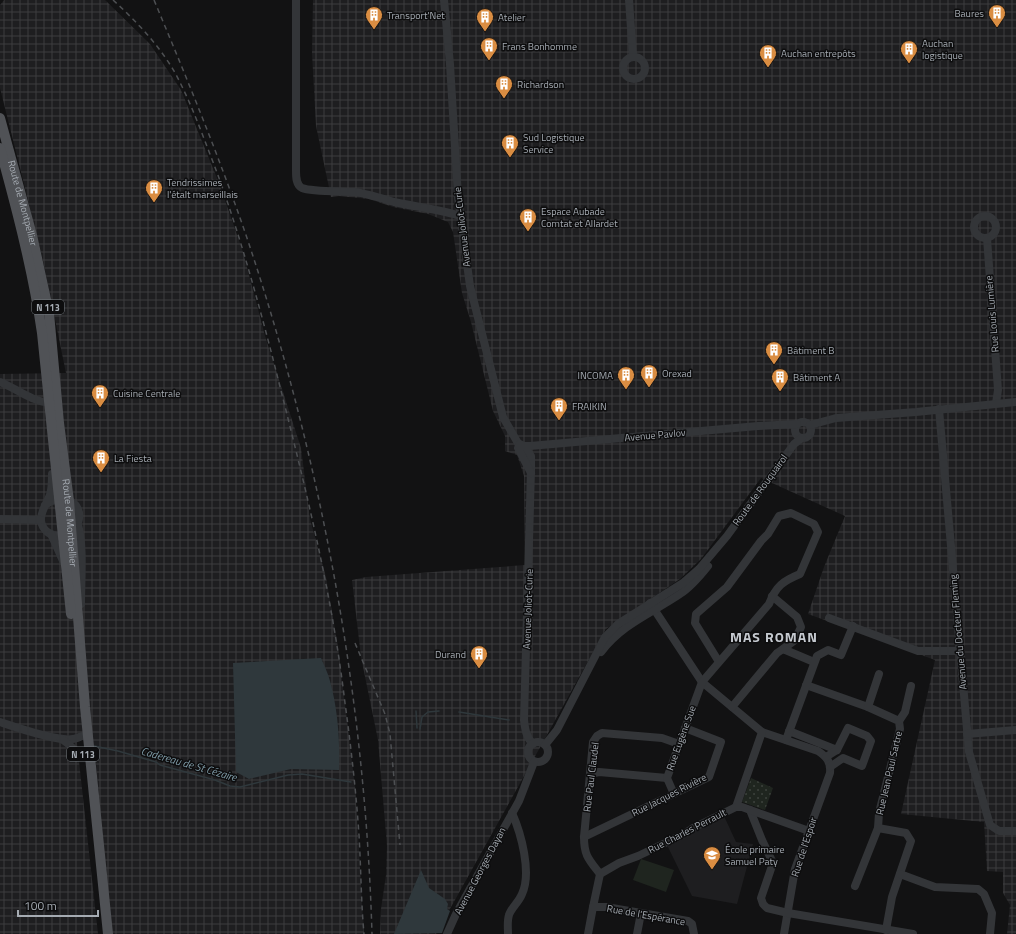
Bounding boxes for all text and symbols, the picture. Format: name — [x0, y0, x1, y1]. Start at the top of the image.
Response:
building icon: Baures — [987, 3, 1007, 28]
building icon: Transport'Net — [364, 5, 384, 30]
place label: Baures — [954, 6, 984, 21]
building icon: Atelier — [475, 7, 495, 32]
place label: Transport'Net — [387, 8, 445, 23]
place label: Atelier — [498, 10, 526, 25]
building icon: Frans Bonhomme — [479, 36, 499, 61]
place label: Auchan logistique — [922, 36, 963, 63]
place label: Frans Bonhomme — [502, 39, 577, 54]
building icon: Auchan logistique — [899, 39, 919, 64]
building icon: Auchan entrepôts — [758, 43, 778, 68]
place label: Auchan entrepôts — [781, 46, 856, 61]
building icon: Richardson — [494, 74, 514, 99]
place label: Richardson — [517, 77, 564, 92]
place label: Sud Logistique Service — [523, 130, 585, 157]
building icon: Sud Logistique Service — [500, 133, 520, 158]
street label: Route de Montpellier — [4, 158, 42, 248]
place label: Tendrissimes l'étalt marseillais — [167, 175, 238, 202]
building icon: Tendrissimes l'étalt marseillais — [144, 178, 164, 203]
street label: Avenue Joliot-Curie — [450, 186, 474, 268]
place label: Espace Aubade Comtat et Allardet — [541, 204, 618, 231]
building icon: Espace Aubade Comtat et Allardet — [518, 207, 538, 232]
street label: Rue Louis Lumière — [981, 275, 1003, 353]
road number: N 113 — [32, 300, 64, 314]
building icon: Bâtiment B — [764, 340, 784, 365]
place label: Bâtiment B — [787, 343, 835, 358]
building icon: Orexad — [639, 363, 659, 388]
building icon: INCOMA — [616, 365, 636, 390]
place label: Orexad — [662, 366, 692, 381]
building icon: Bâtiment A — [770, 367, 790, 392]
place label: INCOMA — [577, 368, 613, 383]
place label: Bâtiment A — [793, 370, 840, 385]
building icon: Cuisine Centrale — [90, 383, 110, 408]
place label: Cuisine Centrale — [113, 386, 180, 401]
building icon: FRAIKIN — [549, 396, 569, 421]
place label: FRAIKIN — [572, 399, 607, 414]
street label: Avenue Pavlov — [624, 425, 686, 445]
building icon: La Fiesta — [91, 448, 111, 473]
place label: La Fiesta — [114, 451, 152, 466]
street label: Route de Rouquairol — [729, 451, 791, 529]
street label: Route de Montpellier — [59, 478, 82, 568]
street label: Avenue Joliot-Curie — [519, 569, 537, 649]
street label: Avenue du Docteur Fleming — [945, 574, 971, 690]
district label: MAS ROMAN — [730, 626, 818, 647]
building icon: Durand — [469, 644, 489, 669]
place label: Durand — [435, 647, 466, 662]
street label: Rue Eugène Sue — [662, 703, 700, 773]
street label: Rue Jean Paul Sartre — [872, 730, 906, 816]
street label: Rue Paul Claudel — [579, 741, 603, 813]
water label: Cadereau de St Cézaire — [139, 743, 240, 786]
road number: N 113 — [67, 747, 99, 761]
street label: Rue Jacques Rivière — [629, 770, 709, 820]
street label: Rue Charles Perrault — [645, 805, 729, 857]
street label: Rue de l'Espoir — [787, 815, 821, 879]
street label: Avenue Georges Dayan — [451, 825, 509, 917]
place label: École primaire Samuel Paty — [725, 842, 784, 869]
school or university icon: École primaire Samuel Paty — [702, 845, 722, 870]
scale bar — [18, 892, 98, 918]
text: 100 m — [24, 896, 57, 915]
street label: Rue de l'Espérance — [606, 901, 686, 929]

